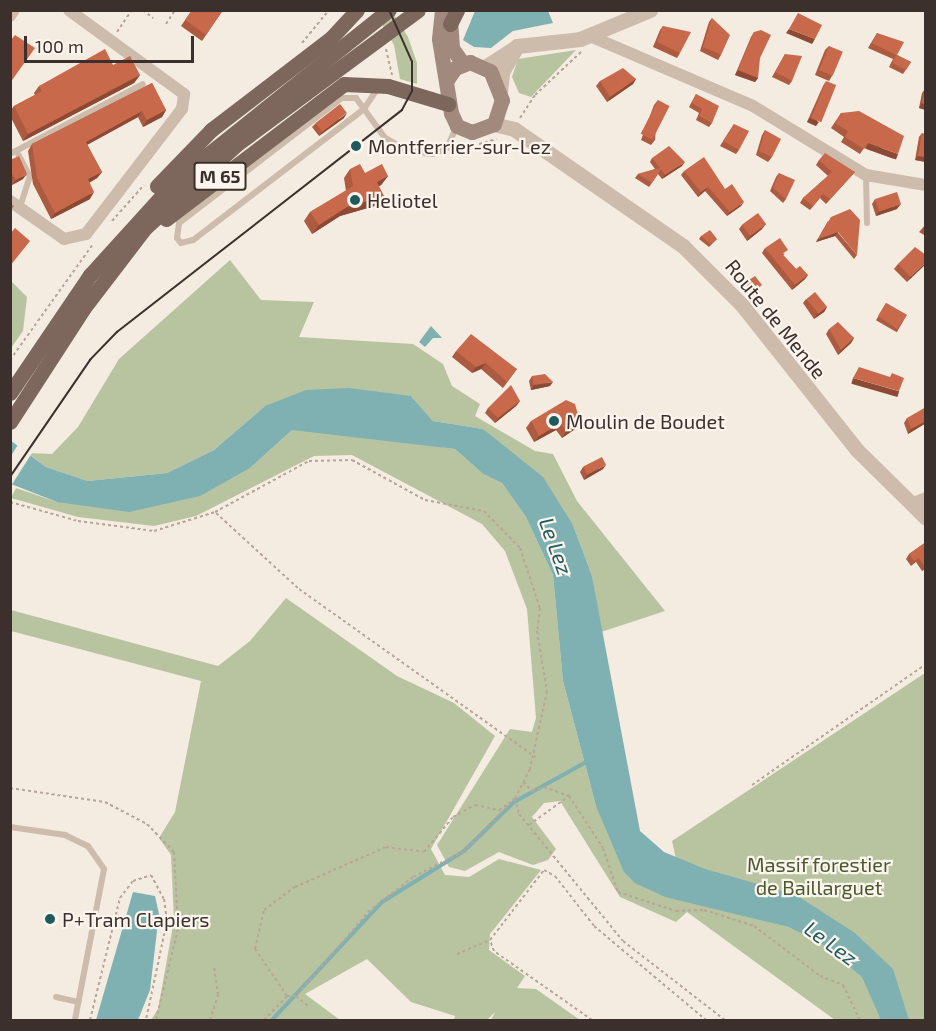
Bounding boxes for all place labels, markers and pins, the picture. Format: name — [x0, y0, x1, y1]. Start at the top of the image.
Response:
place label: Montferrier-sur-Lez — [368, 134, 551, 158]
marker: Montferrier-sur-Lez — [349, 139, 363, 153]
place label: Heliotel — [367, 188, 438, 212]
marker: Heliotel — [348, 193, 362, 207]
place label: Moulin de Boudet — [566, 409, 725, 433]
marker: Moulin de Boudet — [547, 414, 561, 428]
place label: P+Tram Clapiers — [62, 907, 209, 931]
marker: P+Tram Clapiers — [43, 912, 57, 926]

